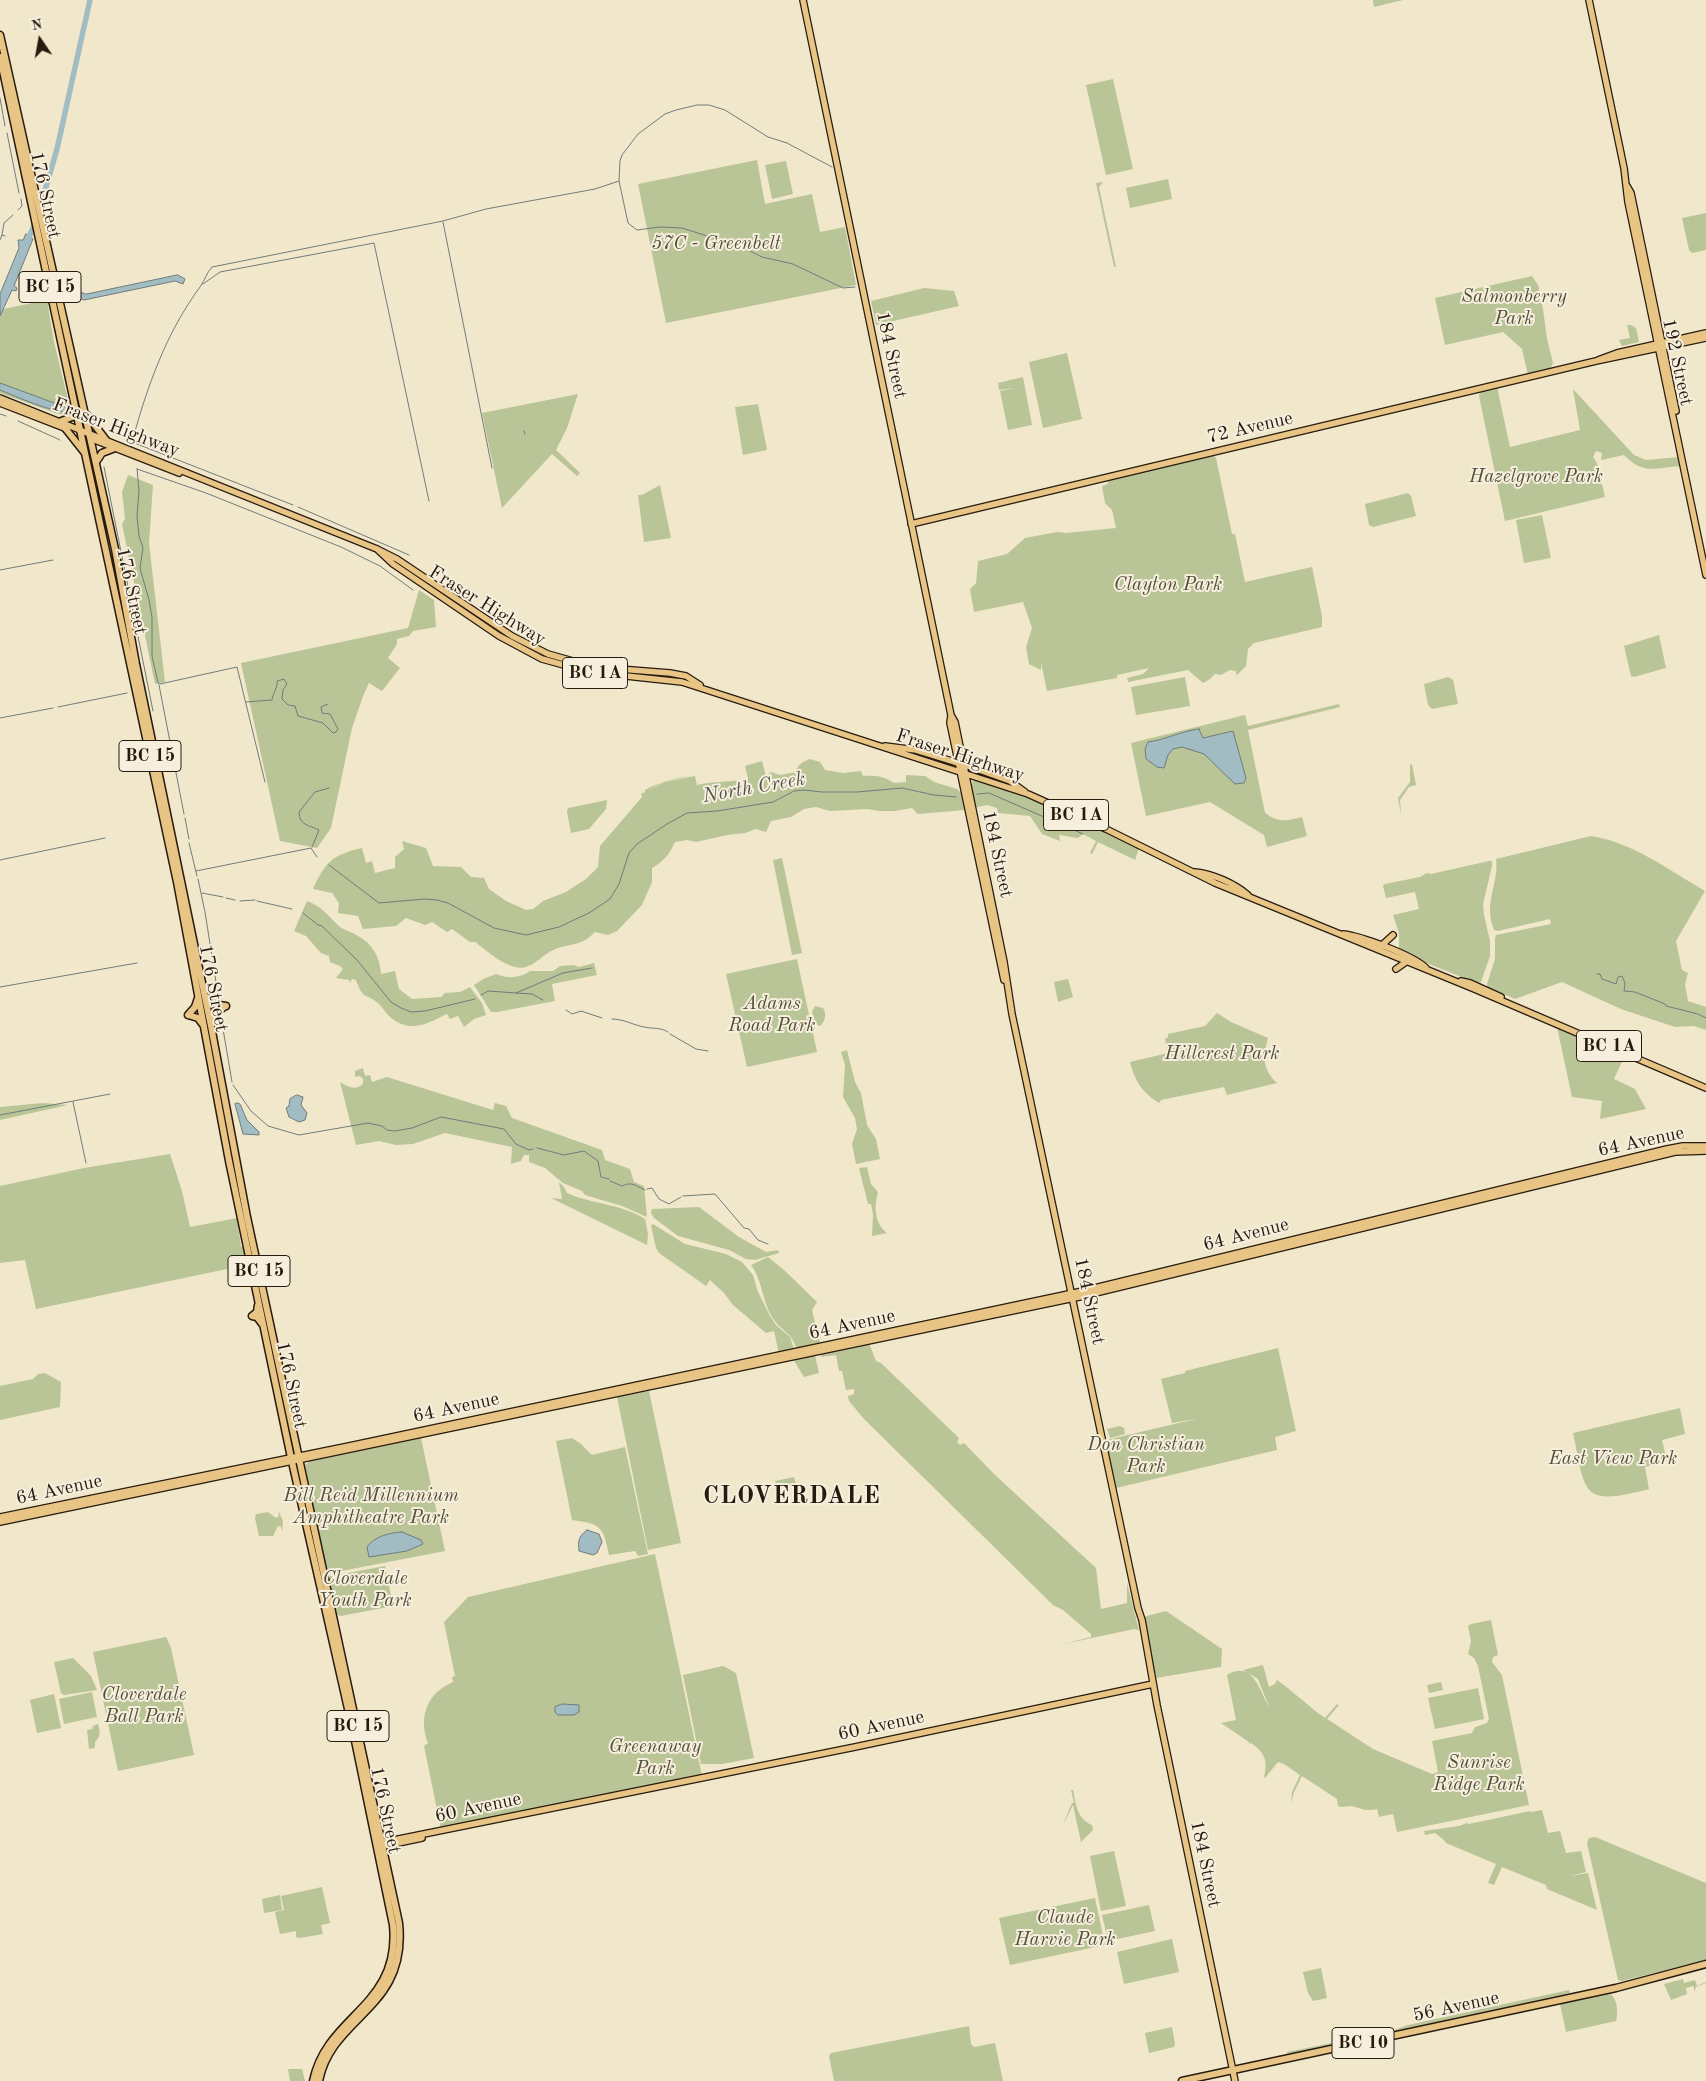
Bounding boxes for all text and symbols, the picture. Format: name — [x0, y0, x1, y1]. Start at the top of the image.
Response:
north arrow — [15, 15, 65, 65]
text: N — [30, 17, 44, 33]
street label: 176 Street — [25, 149, 65, 241]
park label: 57C - Greenbelt — [651, 233, 781, 255]
road number: BC 15 — [19, 272, 81, 302]
park label: Salmonberry Park — [1461, 286, 1567, 330]
street label: 184 Street — [871, 309, 911, 401]
street label: 192 Street — [1657, 316, 1697, 408]
street label: Fraser Highway — [49, 393, 183, 463]
street label: 72 Avenue — [1205, 407, 1295, 449]
park label: Hazelgrove Park — [1469, 466, 1603, 488]
street label: 176 Street — [111, 545, 151, 637]
street label: Fraser Highway — [424, 561, 550, 651]
park label: Clayton Park — [1114, 574, 1222, 596]
road number: BC 1A — [562, 658, 628, 688]
street label: Fraser Highway — [893, 724, 1027, 788]
road number: BC 15 — [119, 740, 181, 771]
water label: North Creek — [701, 767, 807, 809]
road number: BC 1A — [1044, 800, 1108, 830]
street label: 184 Street — [977, 808, 1017, 900]
street label: 176 Street — [193, 942, 233, 1034]
park label: Adams Road Park — [728, 993, 816, 1037]
road number: BC 1A — [1576, 1030, 1642, 1062]
park label: Hillcrest Park — [1164, 1043, 1280, 1065]
street label: 64 Avenue — [1596, 1122, 1686, 1162]
street label: 64 Avenue — [1201, 1213, 1291, 1257]
street label: 184 Street — [1069, 1255, 1109, 1347]
road number: BC 15 — [228, 1256, 290, 1286]
street label: 64 Avenue — [807, 1305, 897, 1345]
street label: 176 Street — [271, 1339, 311, 1431]
street label: 64 Avenue — [411, 1388, 501, 1428]
park label: Don Christian Park — [1087, 1434, 1205, 1478]
park label: East View Park — [1549, 1448, 1677, 1470]
street label: 64 Avenue — [14, 1470, 104, 1510]
district label: CLOVERDALE — [702, 1483, 882, 1511]
park label: Bill Reid Millennium Amphitheatre Park — [283, 1485, 459, 1529]
park label: Cloverdale Youth Park — [318, 1568, 412, 1612]
park label: Cloverdale Ball Park — [101, 1684, 187, 1728]
street label: 60 Avenue — [836, 1706, 926, 1746]
road number: BC 15 — [327, 1710, 389, 1742]
park label: Greenaway Park — [609, 1736, 701, 1780]
park label: Sunrise Ridge Park — [1433, 1752, 1525, 1796]
street label: 176 Street — [365, 1764, 405, 1856]
street label: 60 Avenue — [433, 1788, 523, 1828]
street label: 184 Street — [1185, 1818, 1225, 1910]
park label: Claude Harvie Park — [1014, 1907, 1116, 1951]
street label: 56 Avenue — [1411, 1987, 1501, 2027]
road number: BC 10 — [1332, 2028, 1394, 2058]

